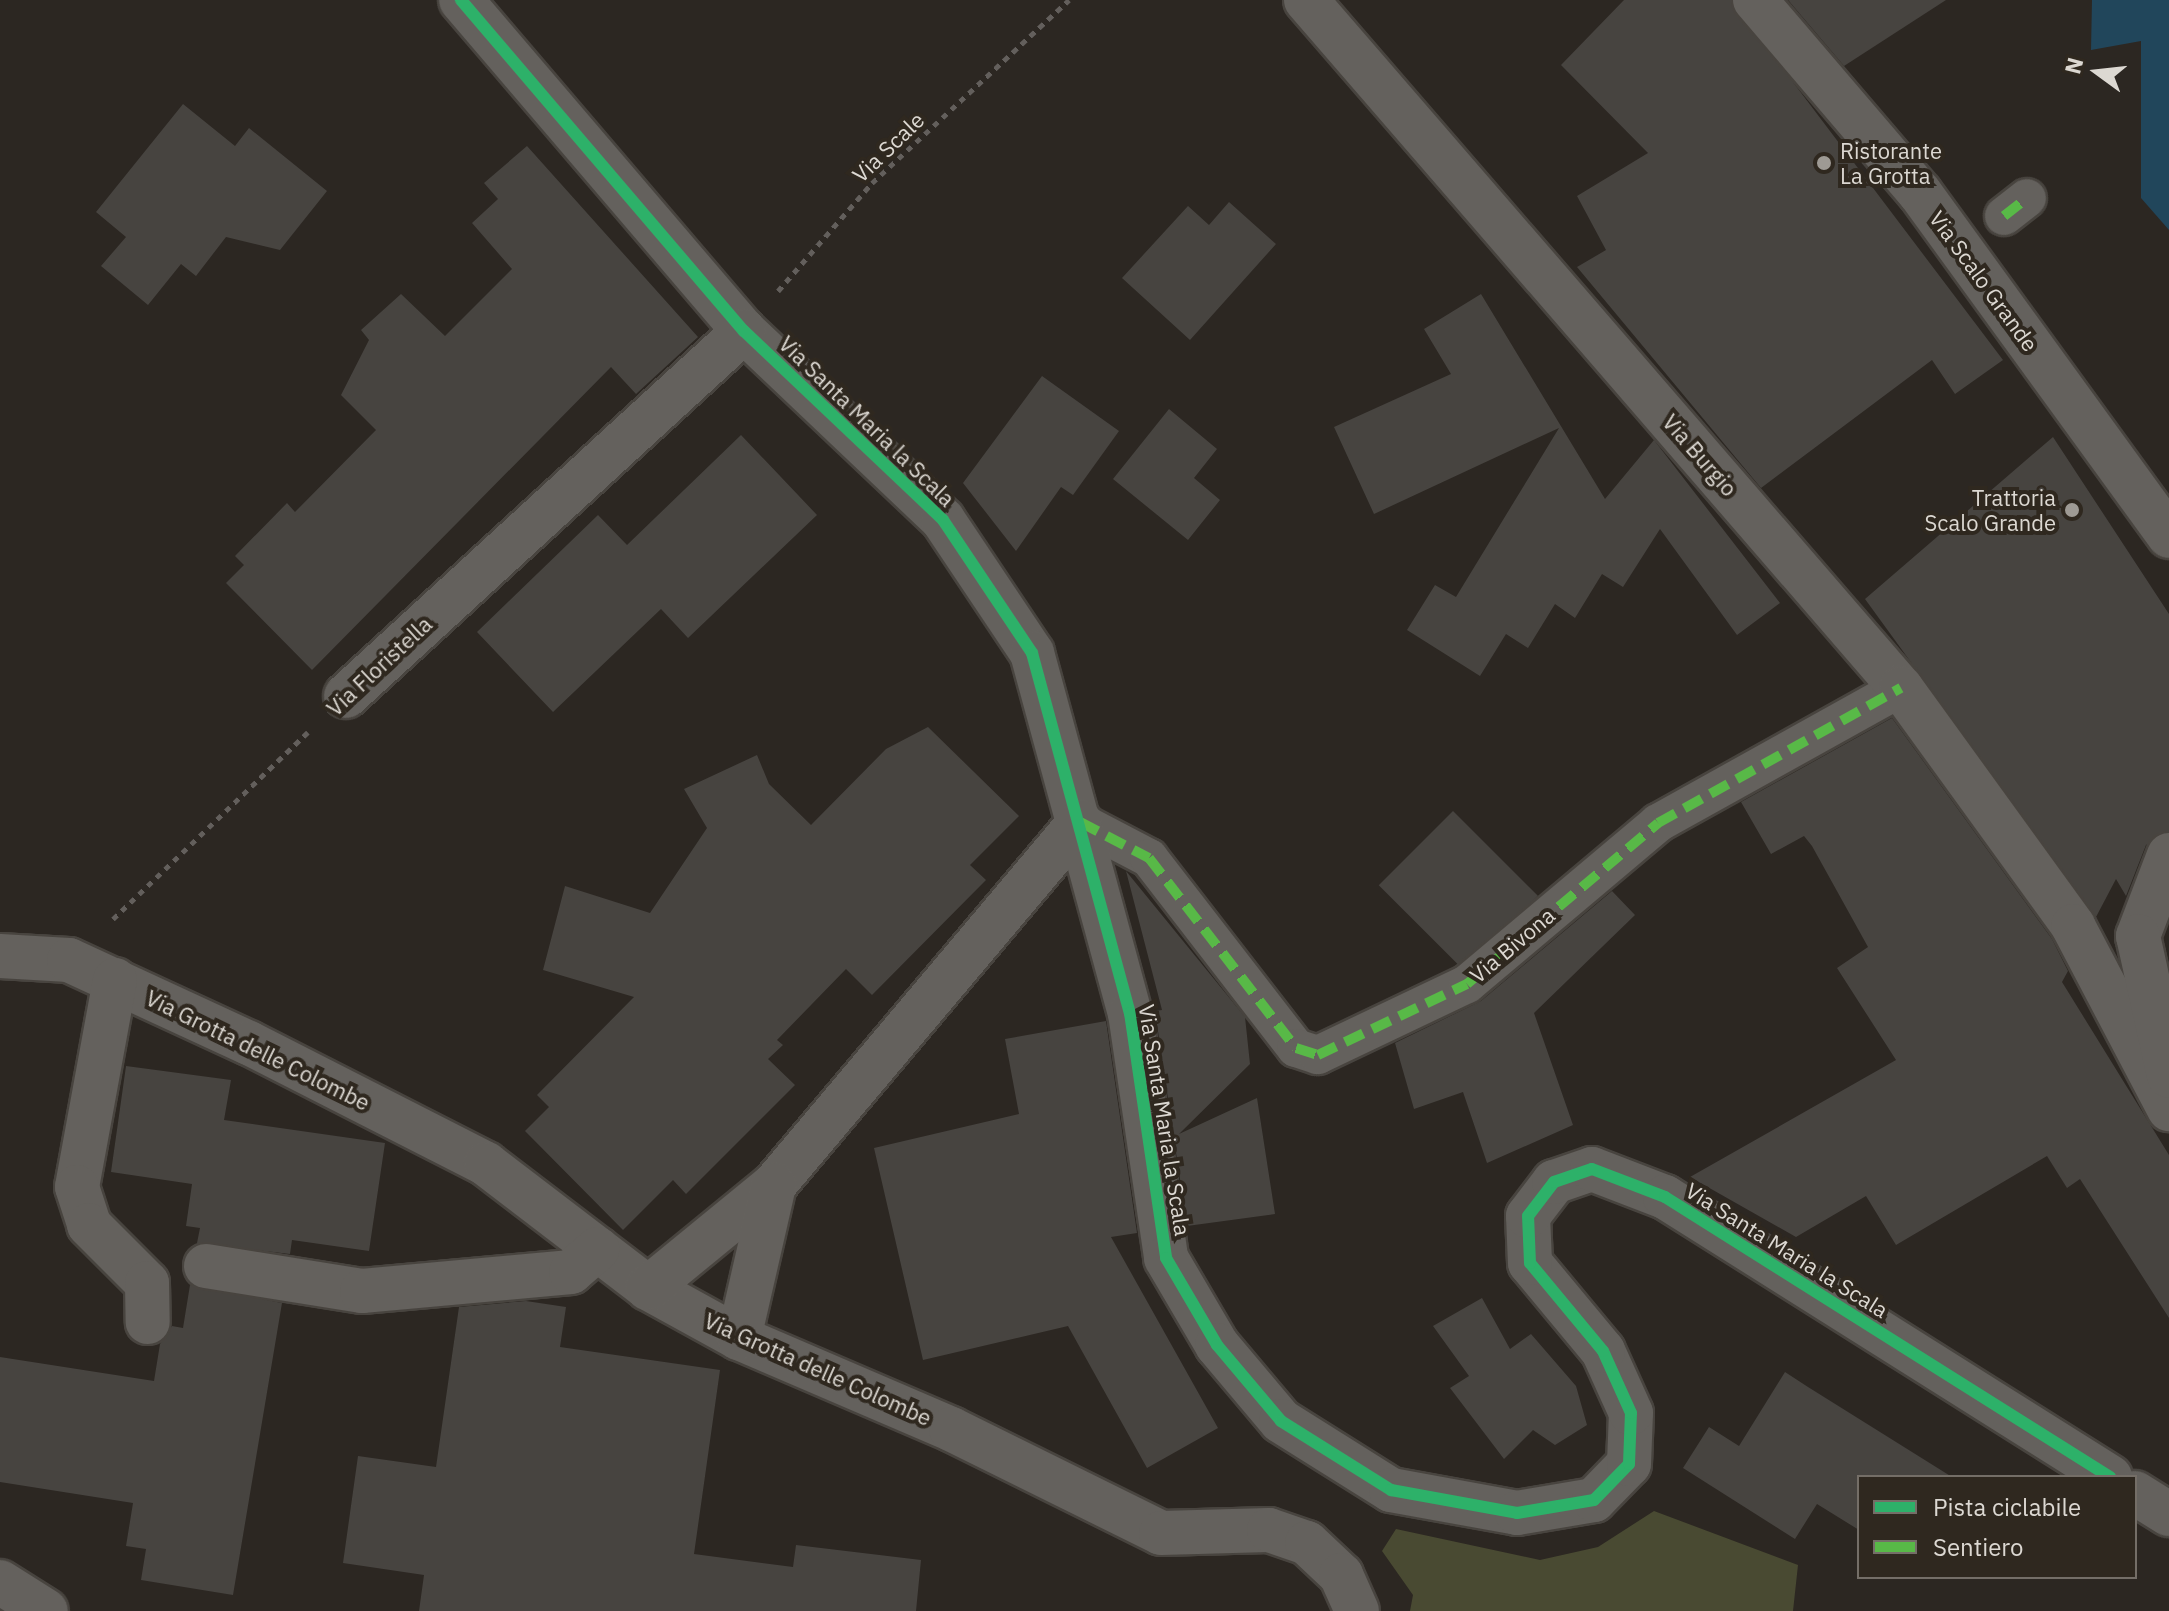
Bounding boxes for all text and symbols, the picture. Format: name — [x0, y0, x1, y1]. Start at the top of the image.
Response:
north arrow — [2057, 32, 2137, 112]
text: N — [2057, 54, 2089, 77]
street label: Via Scale — [847, 106, 929, 188]
place label: Ristorante La Grotta — [1840, 137, 1942, 188]
marker: Ristorante La Grotta — [1815, 154, 1833, 172]
street label: Via Scalo Grande — [1924, 206, 2044, 356]
street label: Via Santa Maria la Scala — [774, 330, 960, 512]
street label: Via Burgio — [1657, 409, 1743, 501]
place label: Trattoria Scalo Grande — [1925, 484, 2056, 536]
marker: Trattoria Scalo Grande — [2063, 501, 2081, 519]
street label: Via Floristella — [321, 611, 437, 721]
street label: Via Bivona — [1464, 902, 1560, 988]
street label: Via Grotta delle Colombe — [142, 984, 374, 1116]
street label: Via Santa Maria la Scala — [1134, 1002, 1196, 1238]
street label: Via Santa Maria la Scala — [1681, 1177, 1893, 1323]
street label: Via Grotta delle Colombe — [700, 1307, 936, 1431]
legend — [1857, 1475, 2137, 1579]
text: Pista ciclabile — [1933, 1491, 2081, 1523]
text: Sentiero — [1933, 1531, 2023, 1563]

